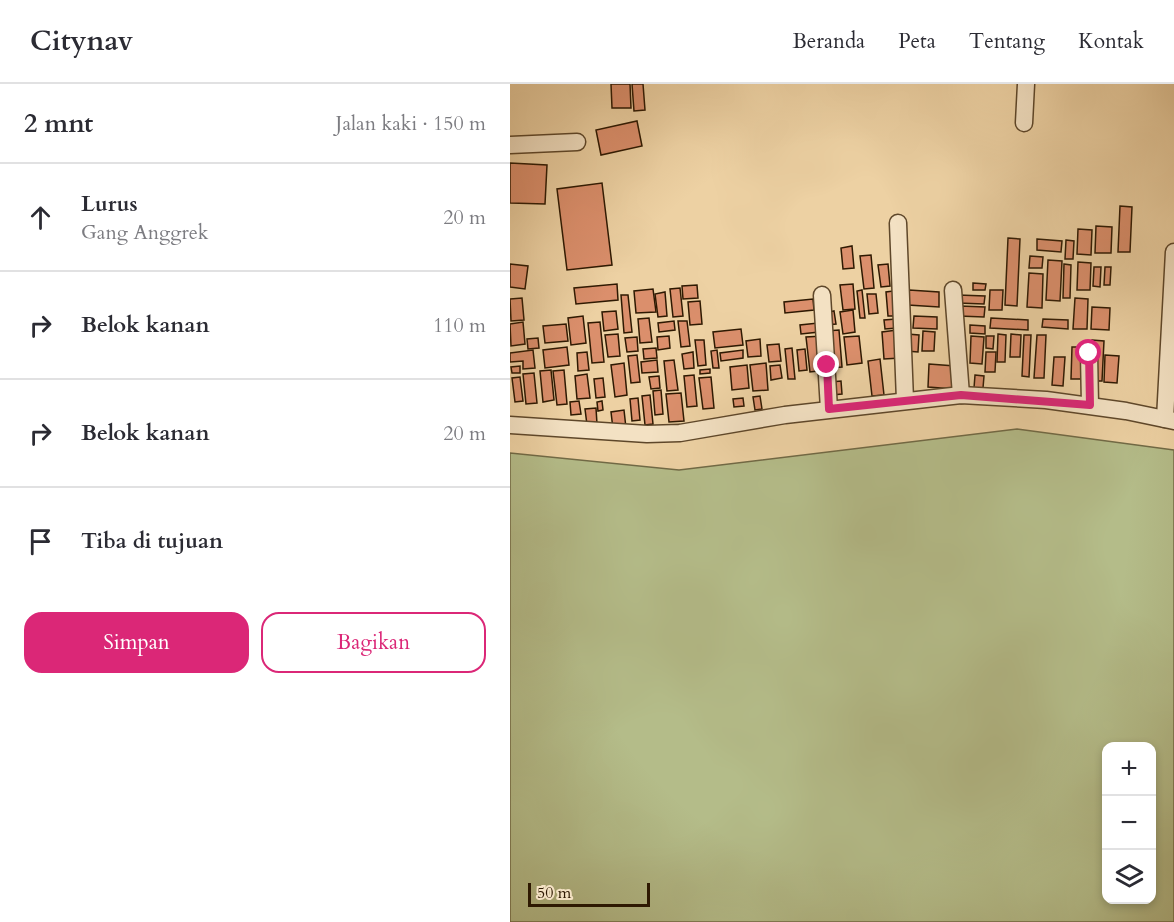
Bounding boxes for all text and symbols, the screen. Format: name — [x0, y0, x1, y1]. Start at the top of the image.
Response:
text: Citynav — [30, 22, 133, 60]
text: Beranda — [792, 27, 865, 56]
text: Peta — [898, 27, 936, 56]
text: Tentang — [969, 27, 1045, 56]
text: Kontak — [1078, 27, 1144, 56]
text: 2 mnt — [24, 106, 93, 141]
text: Jalan kaki · 150 m — [336, 110, 486, 137]
text: Lurus — [81, 189, 138, 219]
icon: ahead — [24, 201, 57, 234]
text: 20 m — [443, 204, 486, 231]
text: Gang Anggrek — [81, 219, 209, 246]
icon: right — [24, 309, 57, 342]
text: Belok kanan — [81, 310, 210, 340]
text: 110 m — [433, 312, 486, 339]
route start — [1075, 339, 1101, 365]
route end — [813, 351, 839, 377]
icon: right — [24, 417, 57, 450]
text: Belok kanan — [81, 418, 210, 448]
text: 20 m — [443, 420, 486, 447]
icon: arrive — [24, 525, 57, 558]
text: Tiba di tujuan — [81, 526, 223, 556]
button: Simpan — [24, 612, 249, 673]
button: Bagikan — [261, 612, 486, 673]
map controls — [1102, 742, 1156, 904]
button: + — [1102, 742, 1156, 796]
button: − — [1102, 796, 1156, 850]
button: layers — [1102, 850, 1156, 904]
scale bar — [528, 880, 650, 908]
text: 50 m — [537, 882, 571, 904]

